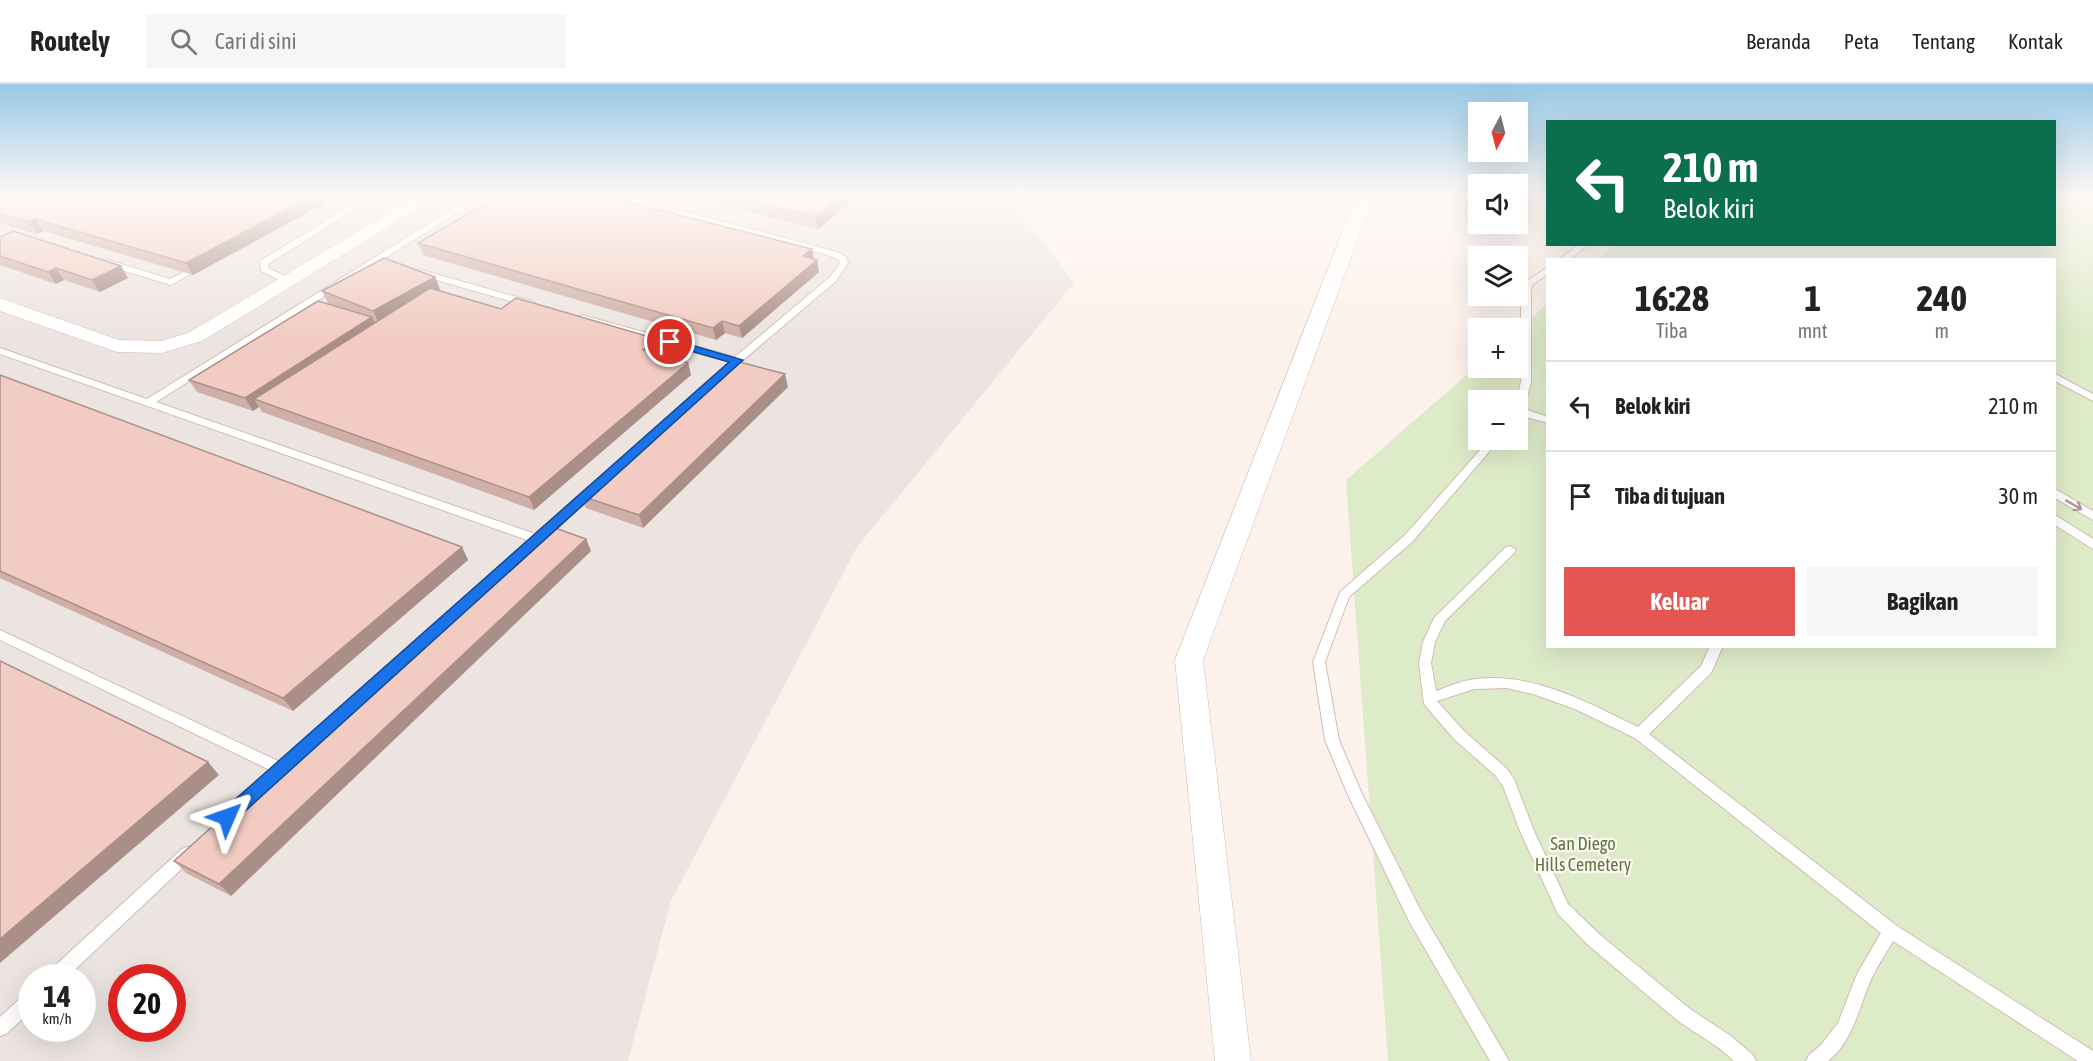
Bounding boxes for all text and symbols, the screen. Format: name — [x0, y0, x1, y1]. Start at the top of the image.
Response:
search box — [146, 14, 566, 68]
text: Routely — [30, 25, 110, 57]
icon: search — [167, 25, 200, 58]
text: Cari di sini — [215, 28, 297, 54]
text: Beranda — [1746, 29, 1811, 53]
text: Peta — [1844, 29, 1879, 53]
text: Tentang — [1912, 29, 1975, 53]
text: Kontak — [2008, 29, 2063, 53]
north arrow — [1468, 102, 1528, 162]
map controls — [1468, 102, 1528, 450]
text: 210 m — [1663, 143, 1758, 191]
icon: left — [1564, 144, 1642, 222]
button: sound — [1468, 174, 1528, 234]
text: Belok kiri — [1663, 193, 1755, 224]
button: layers — [1468, 246, 1528, 306]
text: 16:28 — [1635, 277, 1709, 319]
text: 1 — [1804, 277, 1821, 319]
text: 240 — [1916, 277, 1967, 319]
pin — [644, 316, 695, 367]
button: + — [1468, 318, 1528, 378]
text: Tiba — [1656, 319, 1688, 342]
text: mnt — [1798, 319, 1828, 342]
text: m — [1935, 319, 1949, 342]
icon: arrive — [653, 325, 686, 358]
button: − — [1468, 390, 1528, 450]
icon: left — [1564, 390, 1597, 423]
text: Belok kiri — [1615, 393, 1690, 419]
text: 210 m — [1988, 393, 2038, 419]
icon: arrive — [1564, 480, 1597, 513]
text: Tiba di tujuan — [1615, 483, 1725, 509]
text: 30 m — [1998, 483, 2038, 509]
one-way arrow — [2065, 500, 2082, 512]
button: Keluar — [1564, 567, 1795, 636]
button: Bagikan — [1807, 567, 2038, 636]
position arrow — [195, 785, 259, 849]
park label: San Diego Hills Cemetery — [1535, 833, 1631, 875]
speed limit sign: 20 — [108, 964, 186, 1042]
text: 14 — [43, 979, 71, 1013]
text: km/h — [42, 1010, 72, 1027]

